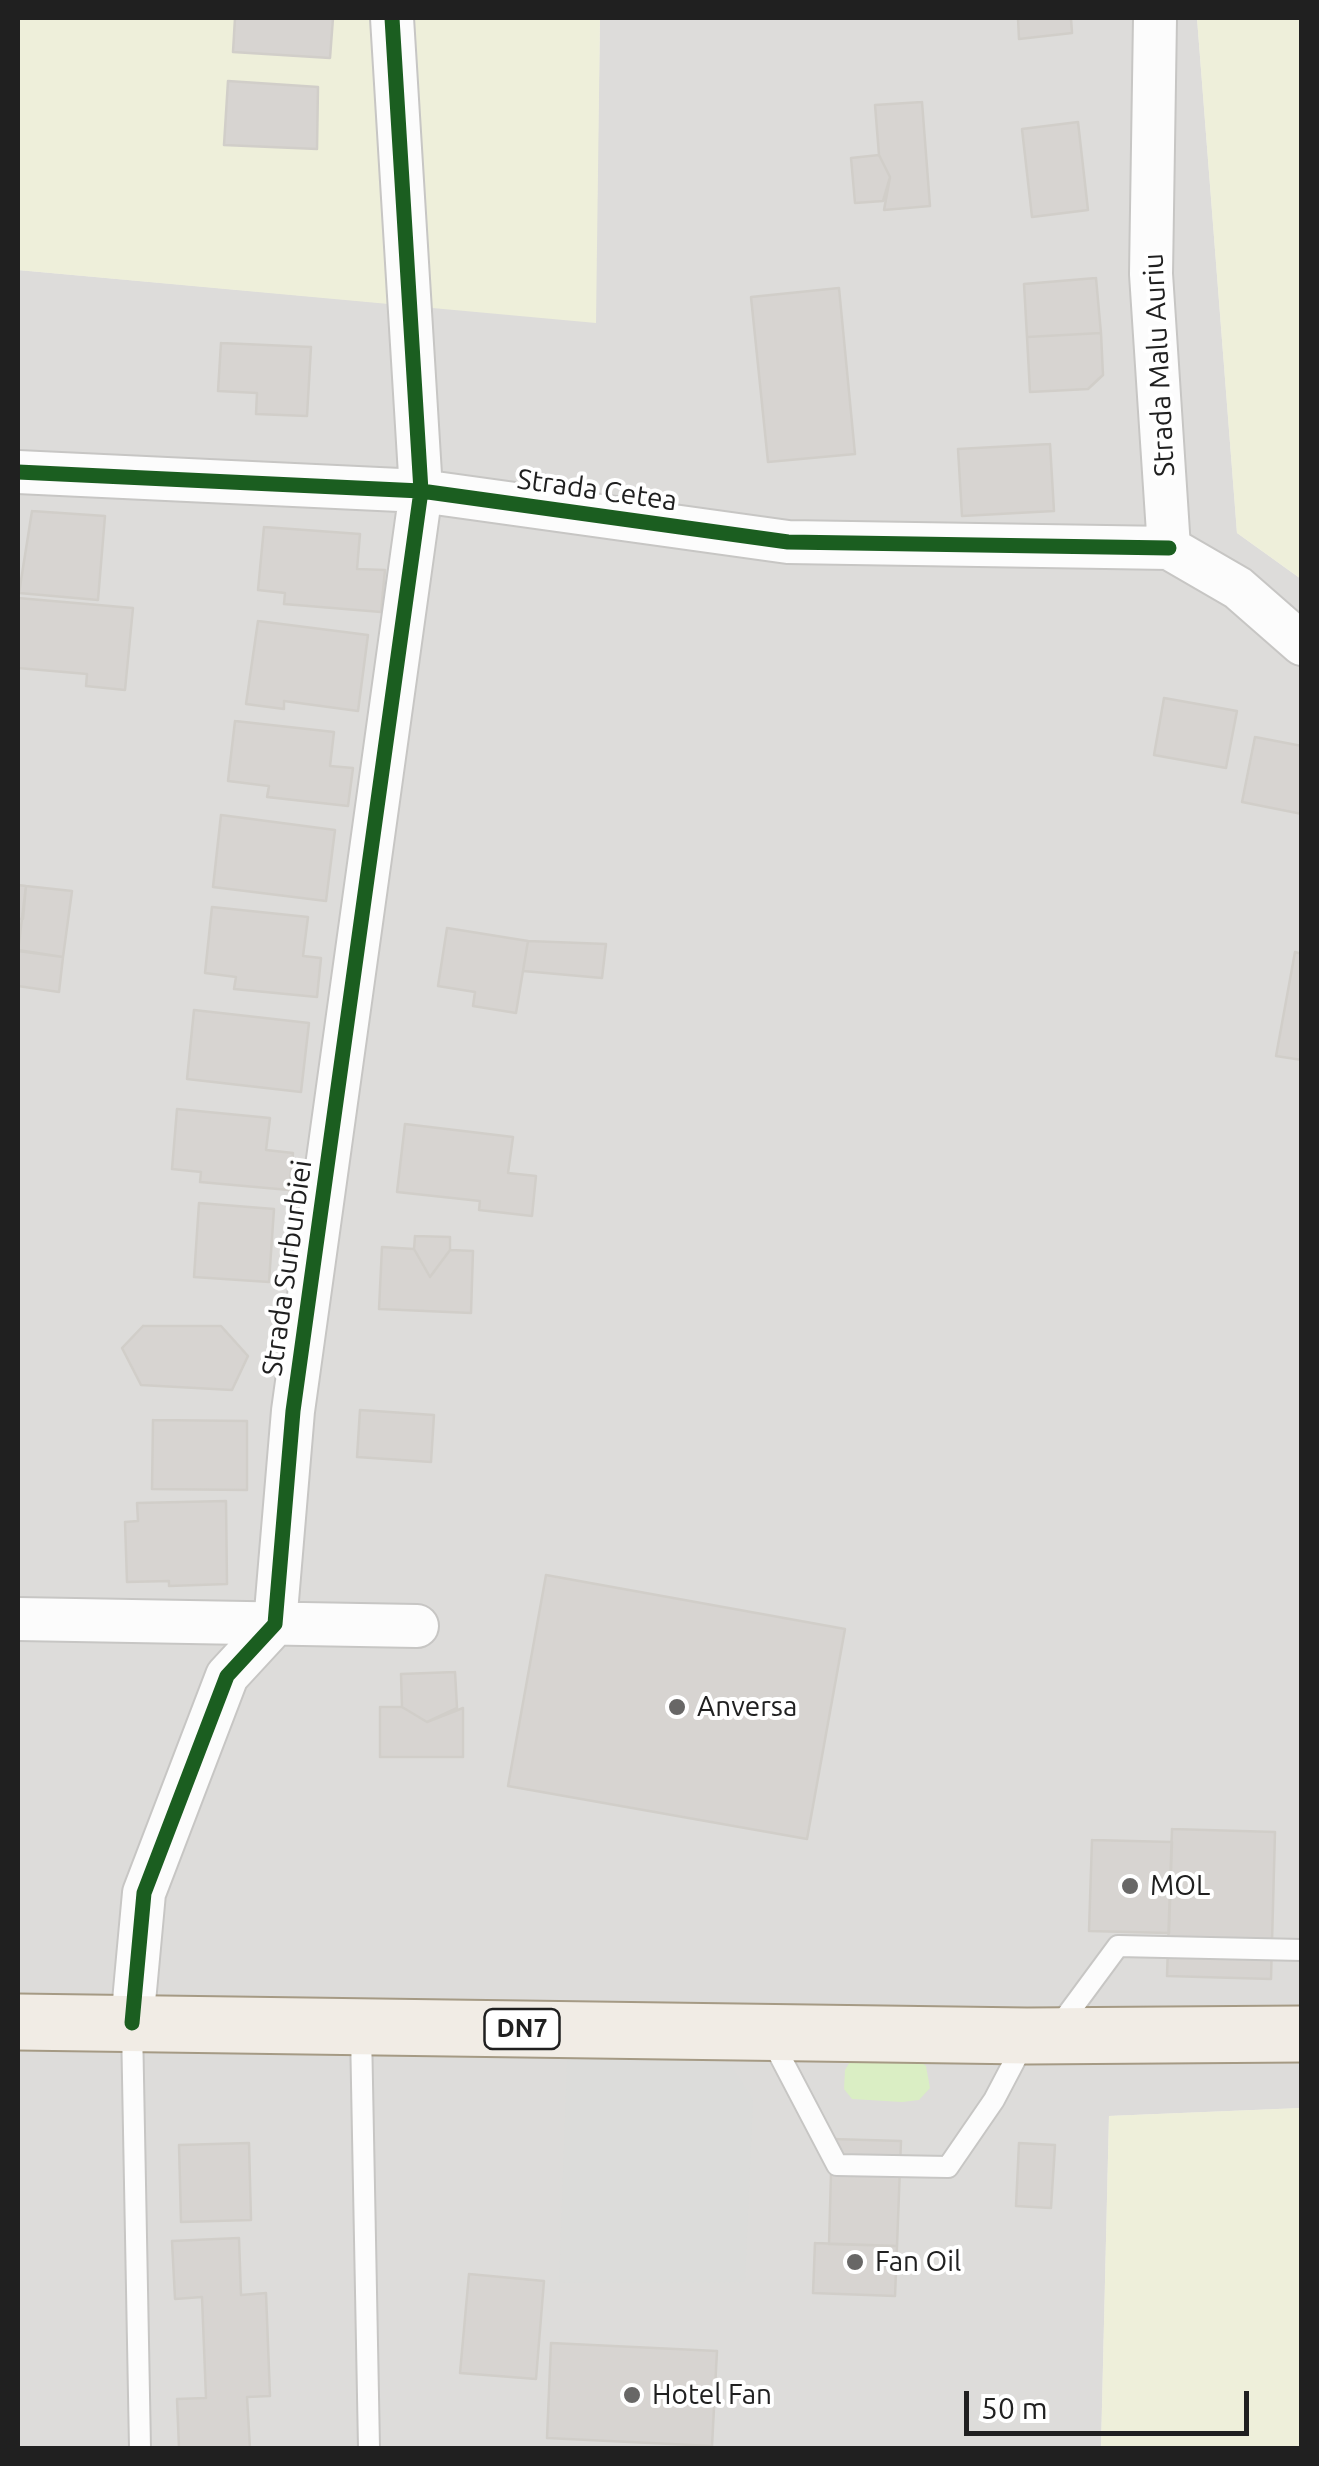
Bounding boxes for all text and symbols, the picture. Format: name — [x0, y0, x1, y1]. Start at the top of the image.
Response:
street label: Strada Malu Auriu — [1136, 252, 1182, 478]
street label: Strada Cetea — [515, 462, 679, 518]
street label: Strada Surburbiei — [255, 1158, 319, 1378]
place label: Anversa — [697, 1690, 797, 1724]
marker: Anversa — [666, 1696, 688, 1718]
place label: MOL — [1150, 1869, 1210, 1903]
marker: MOL — [1119, 1875, 1141, 1897]
road number: DN7 — [484, 2009, 560, 2049]
place label: Fan Oil — [875, 2245, 961, 2279]
marker: Fan Oil — [844, 2251, 866, 2273]
scale bar — [969, 2371, 1254, 2433]
place label: Hotel Fan — [652, 2378, 772, 2412]
marker: Hotel Fan — [621, 2384, 643, 2406]
text: 50 m — [981, 2391, 1048, 2425]

